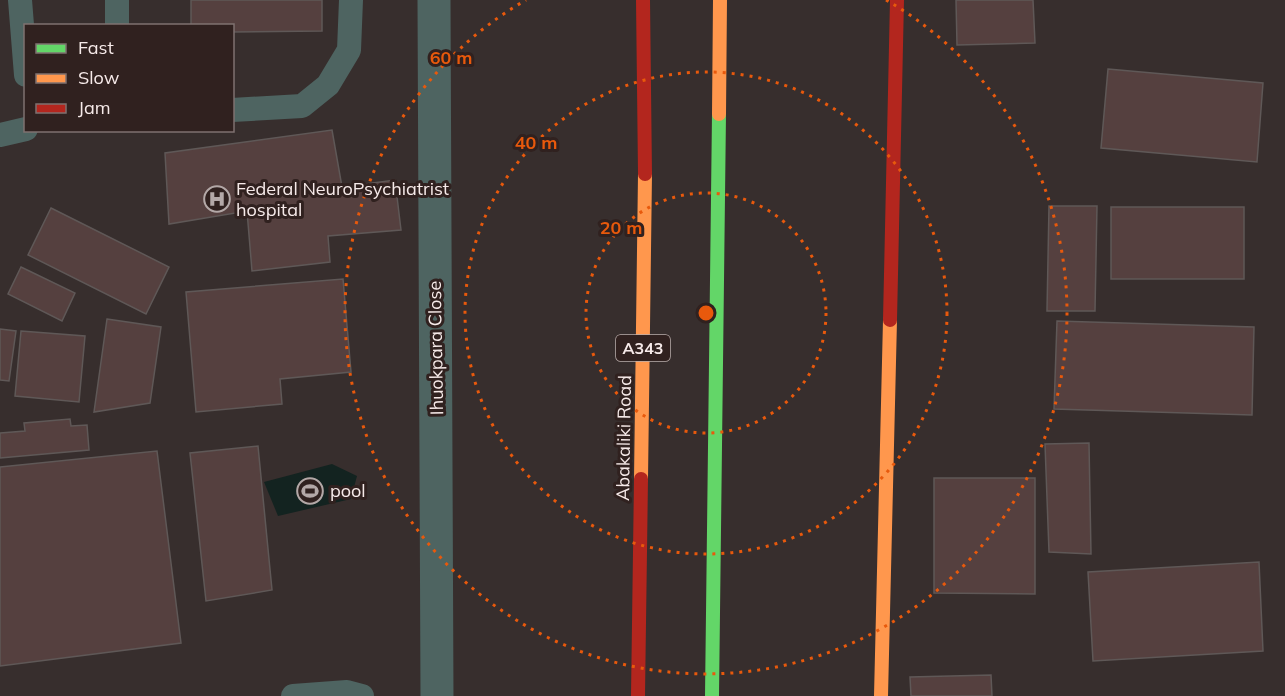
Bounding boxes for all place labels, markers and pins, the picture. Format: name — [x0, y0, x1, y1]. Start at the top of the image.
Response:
place label: Federal NeuroPsychiatrist hospital — [236, 177, 449, 221]
hospital icon: Federal NeuroPsychiatrist hospital — [202, 184, 232, 214]
centre of rings — [696, 303, 716, 323]
sports icon: pool — [295, 476, 325, 506]
place label: pool — [330, 479, 366, 502]

